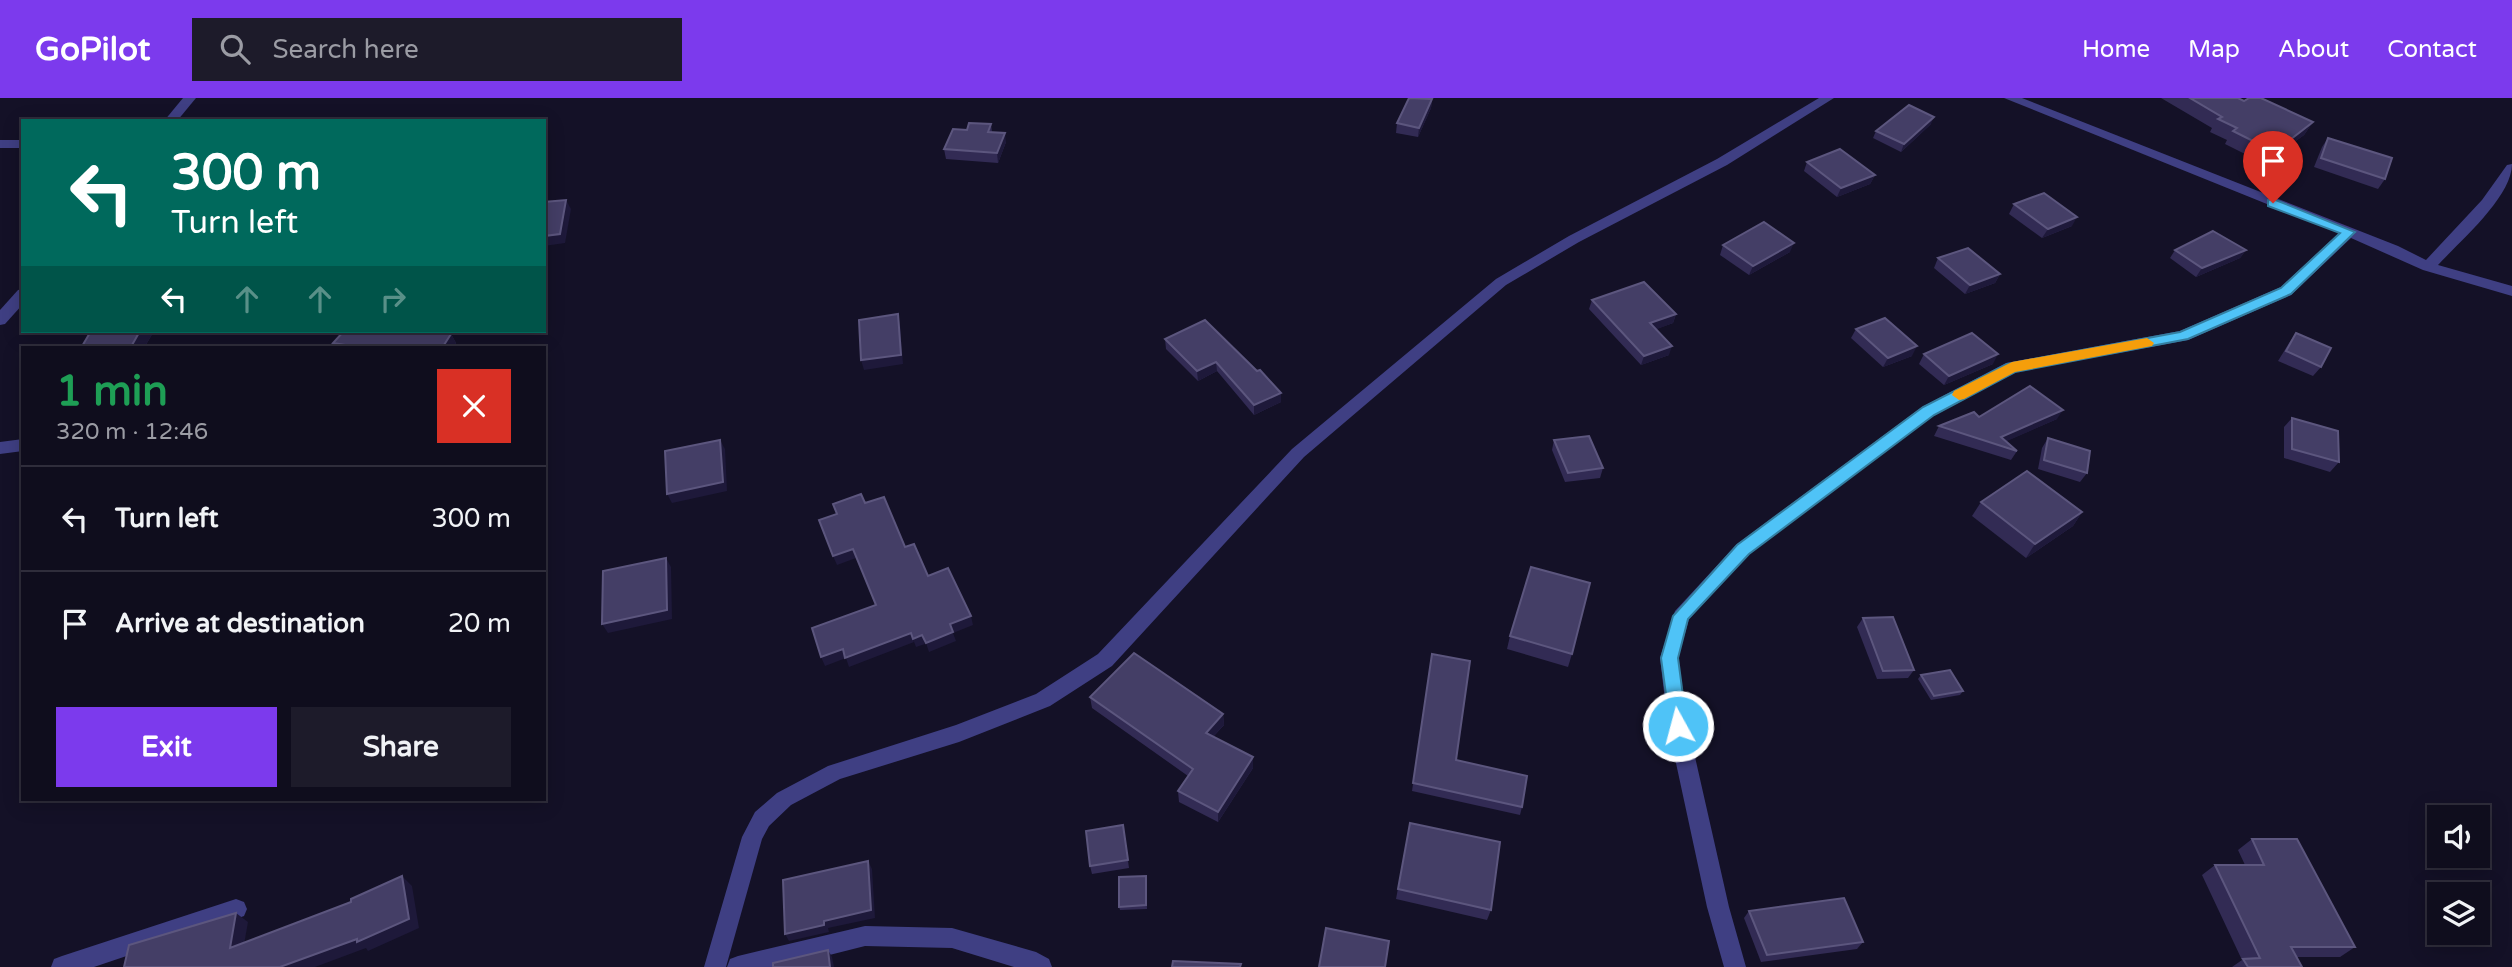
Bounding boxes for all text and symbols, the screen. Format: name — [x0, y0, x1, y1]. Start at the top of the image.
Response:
search box — [192, 18, 682, 81]
text: GoPilot — [35, 30, 150, 69]
icon: search — [216, 30, 254, 68]
text: Search here — [272, 34, 419, 65]
text: Home — [2082, 35, 2150, 64]
text: Map — [2188, 35, 2240, 64]
text: About — [2278, 35, 2349, 64]
text: Contact — [2387, 35, 2477, 64]
pin — [2243, 131, 2303, 203]
icon: arrive — [2254, 142, 2292, 180]
text: 300 m — [171, 144, 321, 203]
icon: left — [56, 147, 147, 238]
text: Turn left — [171, 204, 298, 242]
icon: left — [155, 280, 193, 318]
icon: ahead — [228, 280, 266, 318]
icon: ahead — [301, 280, 339, 318]
icon: right — [374, 280, 412, 318]
text: 1 min — [56, 366, 168, 417]
button: close — [437, 369, 511, 443]
text: 320 m · 12:46 — [56, 418, 208, 446]
icon: left — [56, 500, 94, 538]
text: Turn left — [115, 503, 218, 534]
text: 300 m — [431, 503, 511, 534]
icon: arrive — [56, 605, 94, 643]
text: Arrive at destination — [115, 608, 365, 639]
text: 20 m — [448, 608, 511, 639]
position arrow — [1641, 689, 1715, 763]
button: Exit — [56, 707, 277, 787]
button: Share — [291, 707, 511, 787]
map controls — [2427, 805, 2490, 945]
button: sound — [2427, 805, 2490, 868]
button: layers — [2427, 882, 2490, 945]

